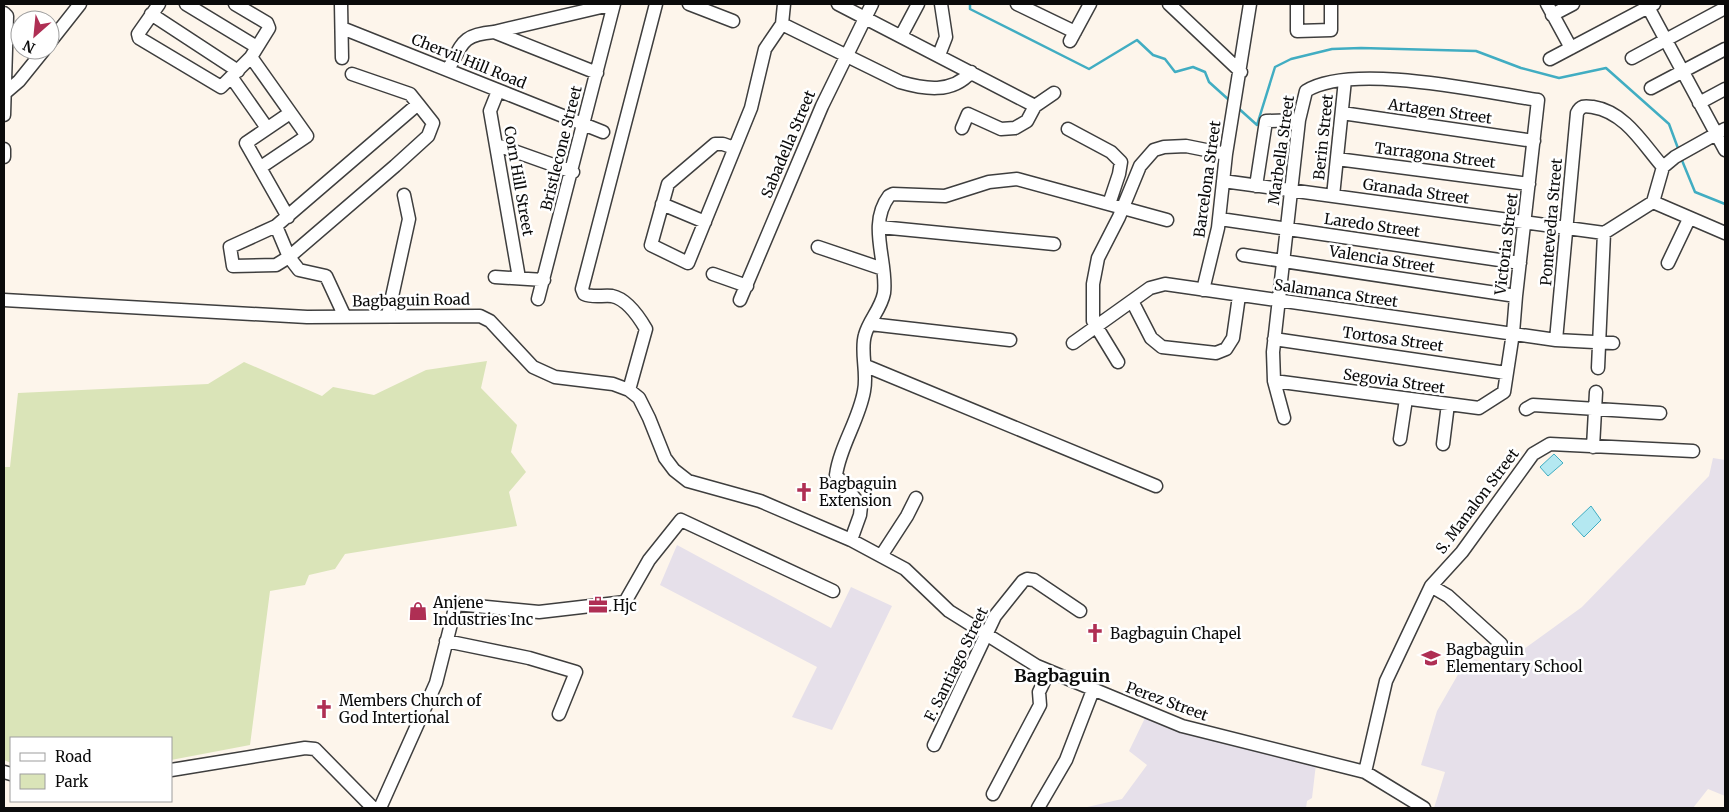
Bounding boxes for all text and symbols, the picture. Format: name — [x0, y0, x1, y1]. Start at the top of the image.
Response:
north arrow — [10, 10, 60, 60]
street label: Chervil Hill Road — [409, 29, 529, 93]
text: N — [20, 36, 38, 57]
street label: Bristlecone Street — [536, 83, 586, 212]
street label: Sabadella Street — [757, 87, 819, 201]
street label: Berin Street — [1309, 93, 1337, 181]
street label: Marbella Street — [1264, 94, 1298, 206]
street label: Artagen Street — [1386, 94, 1493, 128]
street label: Barcelona Street — [1189, 119, 1225, 239]
street label: Corn Hill Street — [500, 125, 538, 238]
street label: Tarragona Street — [1373, 138, 1497, 172]
street label: Pontevedra Street — [1536, 157, 1566, 287]
street label: Granada Street — [1362, 174, 1470, 208]
street label: Victoria Street — [1490, 192, 1522, 297]
street label: Laredo Street — [1323, 209, 1421, 241]
street label: Valencia Street — [1327, 241, 1436, 277]
street label: Salamanca Street — [1273, 275, 1399, 311]
street label: Bagbaguin Road — [352, 289, 470, 311]
street label: Tortosa Street — [1341, 323, 1445, 356]
street label: Segovia Street — [1342, 364, 1446, 398]
street label: S. Manalon Street — [1431, 444, 1523, 557]
place label: Bagbaguin Extension — [819, 474, 897, 510]
church icon: Bagbaguin Extension — [793, 481, 815, 503]
place label: Anjene Industries Inc — [432, 593, 534, 629]
office icon: Hjc — [587, 594, 609, 616]
place label: Hjc — [613, 596, 637, 615]
shop icon: Anjene Industries Inc — [407, 600, 429, 622]
street label: F. Santiago Street — [920, 604, 992, 724]
church icon: Bagbaguin Chapel — [1084, 622, 1106, 644]
place label: Bagbaguin Chapel — [1110, 624, 1241, 643]
place label: Bagbaguin Elementary School — [1446, 640, 1583, 676]
school or university icon: Bagbaguin Elementary School — [1420, 647, 1442, 669]
district label: Bagbaguin — [1014, 664, 1110, 687]
street label: Perez Street — [1123, 677, 1211, 725]
place label: Members Church of God Intertional — [339, 691, 482, 727]
church icon: Members Church of God Intertional — [313, 698, 335, 720]
legend — [10, 737, 172, 802]
text: Road — [55, 747, 91, 766]
text: Park — [55, 772, 89, 791]

